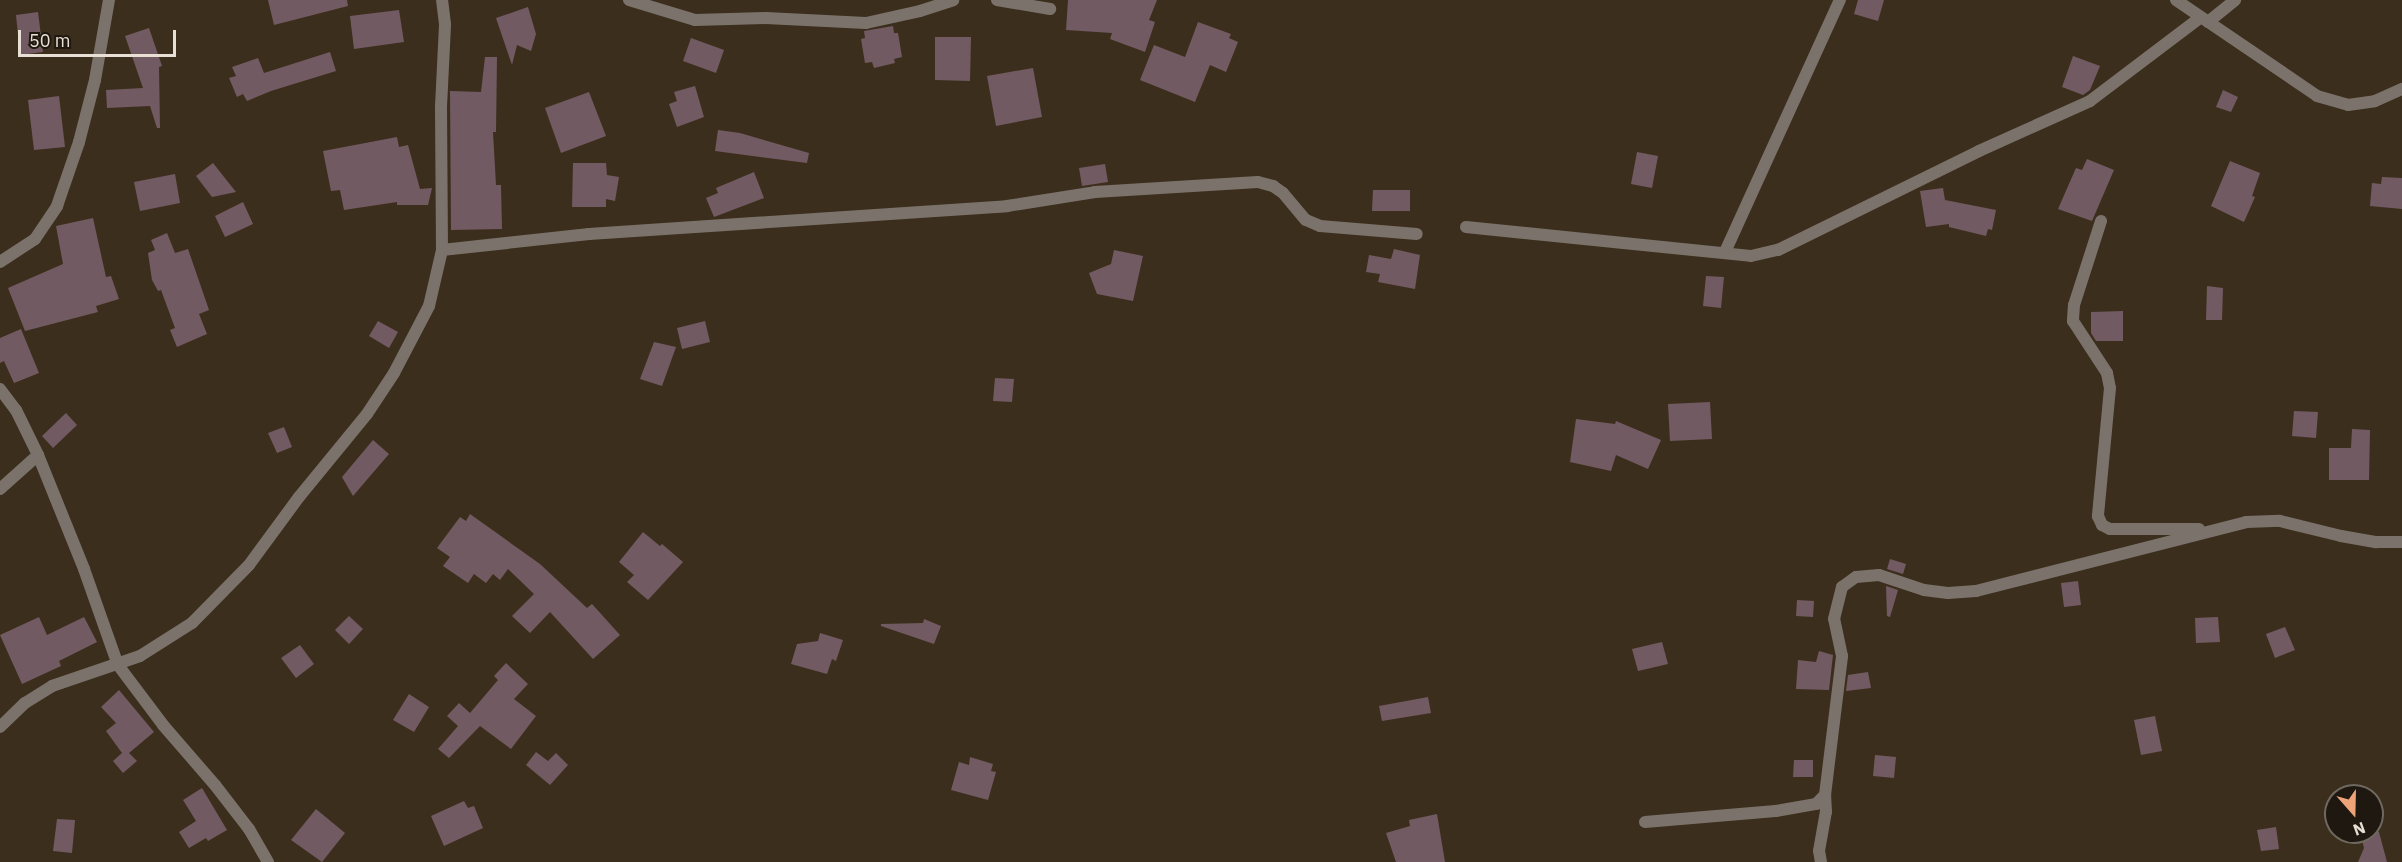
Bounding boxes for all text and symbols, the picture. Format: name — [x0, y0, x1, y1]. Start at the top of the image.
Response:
scale bar — [21, 18, 178, 56]
text: 50 m — [29, 29, 71, 52]
north arrow — [2324, 784, 2384, 844]
text: N — [2351, 818, 2368, 840]

